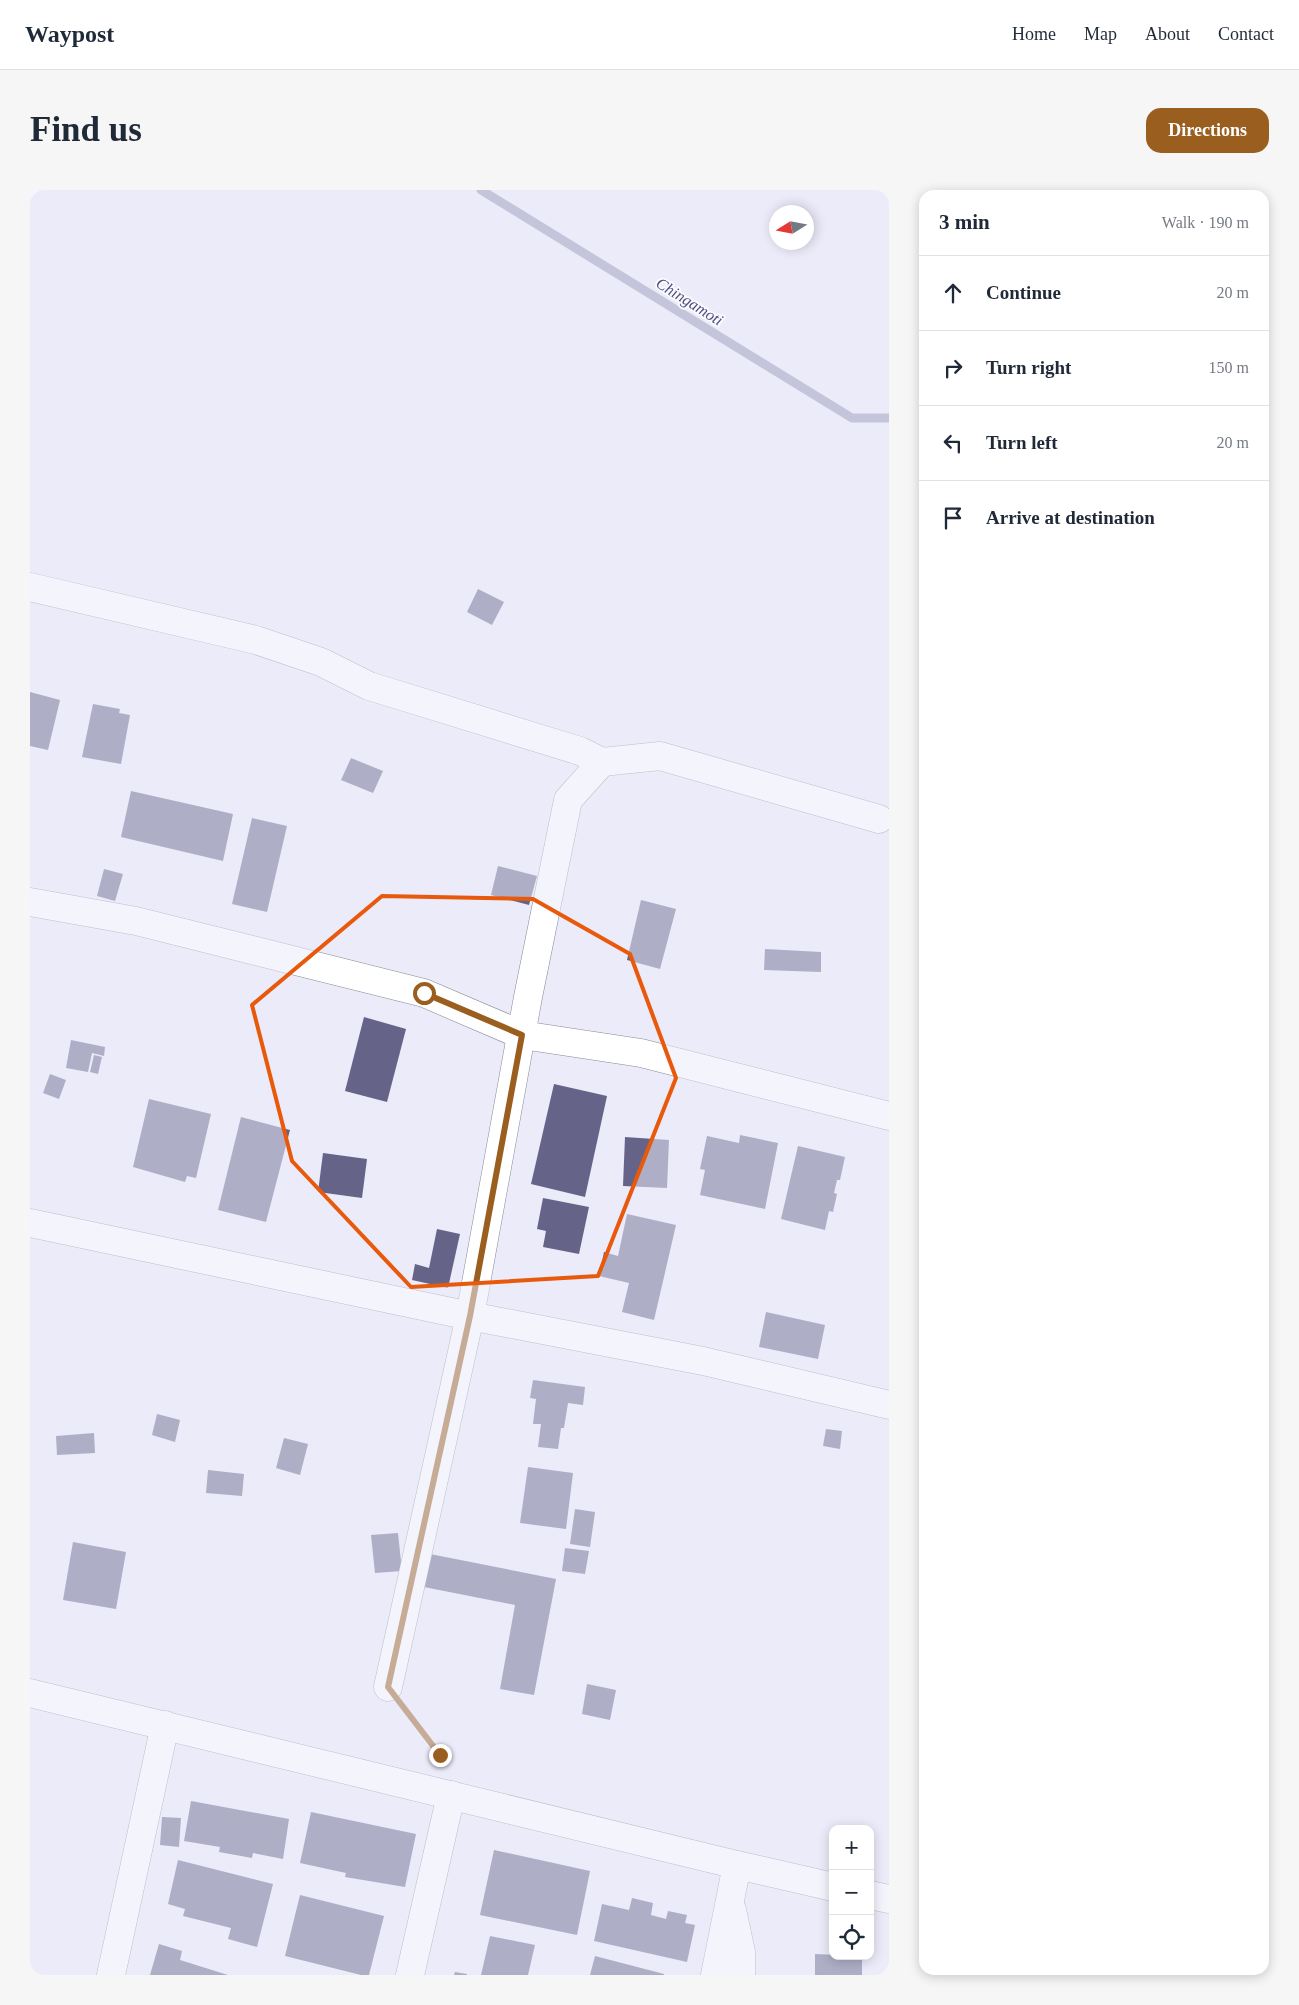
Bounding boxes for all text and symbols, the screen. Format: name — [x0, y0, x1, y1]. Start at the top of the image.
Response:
text: Waypost — [25, 21, 114, 47]
text: Home — [1012, 24, 1056, 44]
text: Map — [1084, 24, 1117, 44]
text: About — [1145, 24, 1190, 44]
text: Contact — [1218, 24, 1274, 44]
button: Directions — [1146, 108, 1269, 153]
text: Find us — [30, 110, 142, 149]
north arrow — [769, 205, 814, 250]
text: 3 min — [939, 210, 990, 234]
text: Walk · 190 m — [1162, 214, 1249, 231]
water label: Chingamoti — [653, 274, 726, 330]
icon: ahead — [939, 279, 967, 307]
text: Continue — [986, 282, 1061, 303]
text: 20 m — [1217, 284, 1249, 301]
icon: right — [939, 354, 967, 382]
text: Turn right — [986, 357, 1071, 378]
text: 150 m — [1209, 359, 1249, 376]
icon: left — [939, 429, 967, 457]
text: Turn left — [986, 432, 1058, 453]
text: 20 m — [1217, 434, 1249, 451]
icon: arrive — [939, 504, 967, 532]
text: Arrive at destination — [986, 507, 1155, 528]
route start — [413, 982, 436, 1005]
route end — [429, 1744, 452, 1767]
map controls — [829, 1825, 874, 1960]
button: + — [829, 1825, 874, 1870]
button: − — [829, 1870, 874, 1915]
button: locate — [829, 1915, 874, 1960]

